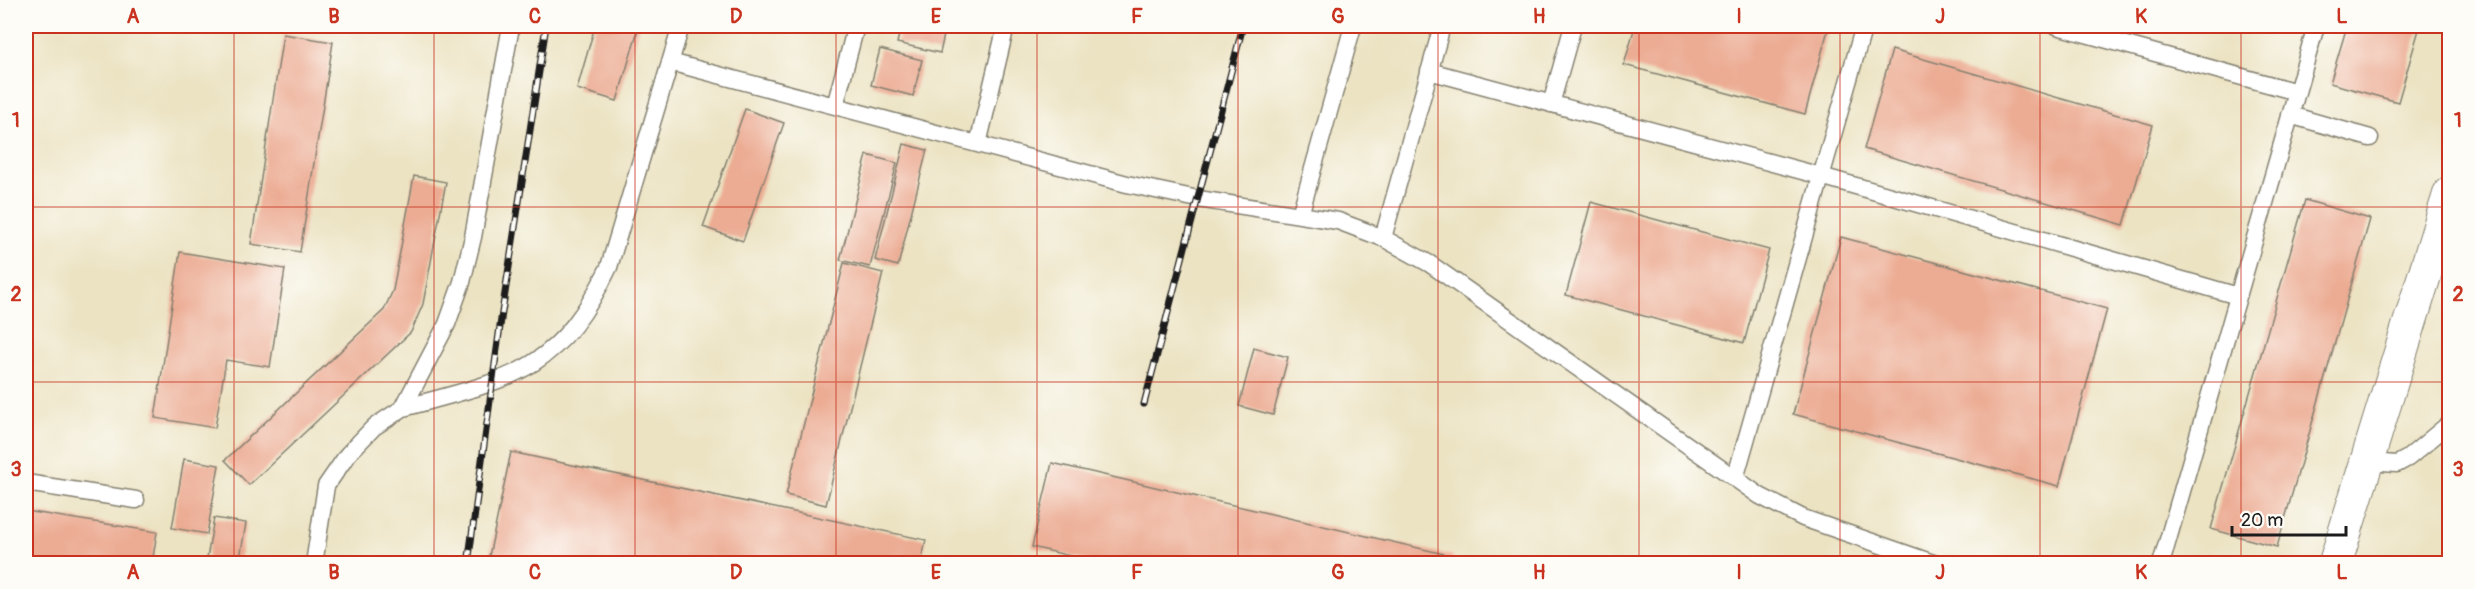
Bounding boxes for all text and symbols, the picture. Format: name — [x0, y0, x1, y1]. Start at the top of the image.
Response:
text: A — [127, 4, 140, 29]
text: B — [328, 4, 340, 29]
text: C — [529, 4, 541, 29]
text: D — [730, 4, 743, 29]
text: E — [931, 4, 942, 29]
text: F — [1131, 4, 1143, 29]
text: G — [1331, 4, 1345, 29]
text: H — [1533, 4, 1546, 29]
text: I — [1736, 4, 1742, 29]
text: J — [1935, 4, 1945, 29]
text: K — [2135, 4, 2147, 29]
text: L — [2336, 4, 2348, 29]
text: 1 — [12, 108, 20, 133]
text: 1 — [2454, 108, 2462, 133]
text: 2 — [10, 282, 22, 307]
text: 2 — [2452, 282, 2464, 307]
text: 3 — [10, 457, 22, 482]
text: 3 — [2452, 457, 2464, 482]
scale bar — [2232, 499, 2346, 537]
text: 20 m — [2241, 509, 2283, 532]
text: A — [127, 560, 140, 585]
text: B — [328, 560, 340, 585]
text: C — [529, 560, 541, 585]
text: D — [730, 560, 743, 585]
text: E — [931, 560, 942, 585]
text: F — [1131, 560, 1143, 585]
text: G — [1331, 560, 1345, 585]
text: H — [1533, 560, 1546, 585]
text: I — [1736, 560, 1742, 585]
text: J — [1935, 560, 1945, 585]
text: K — [2135, 560, 2147, 585]
text: L — [2336, 560, 2348, 585]

